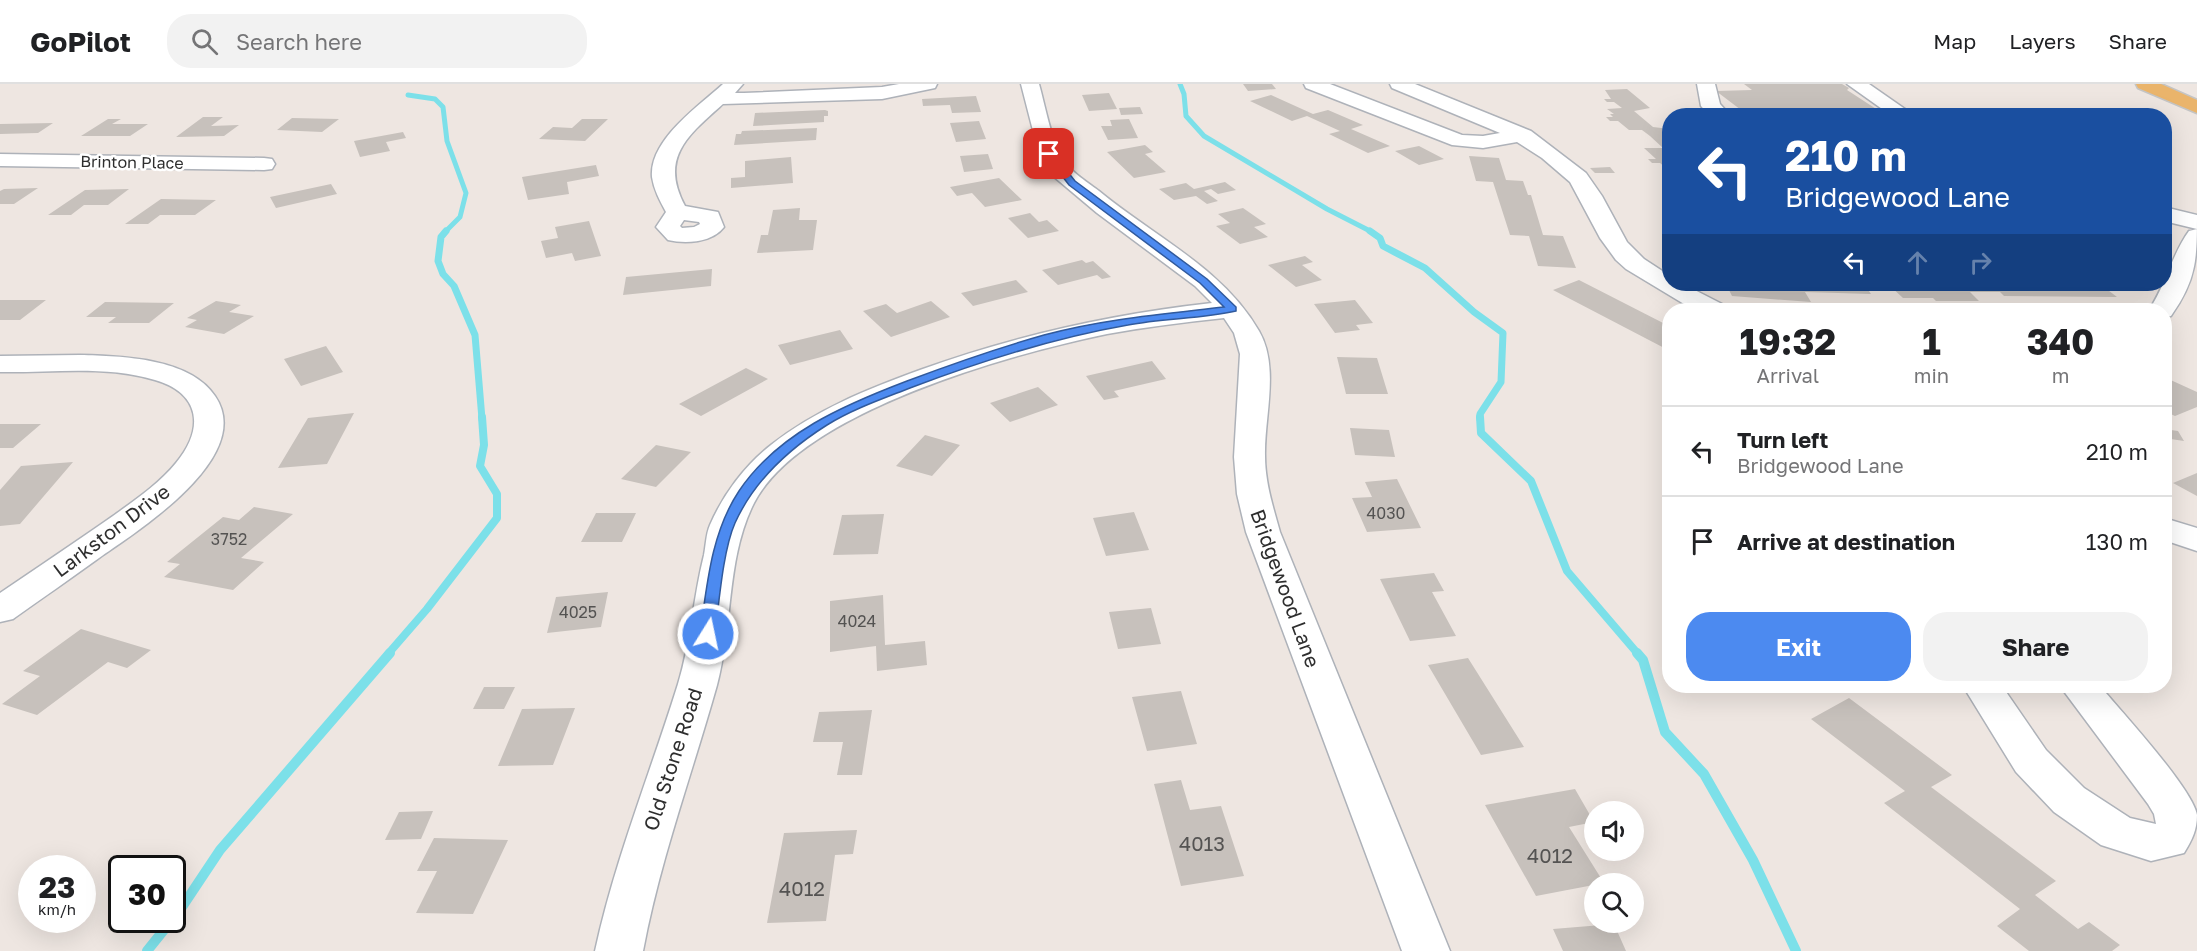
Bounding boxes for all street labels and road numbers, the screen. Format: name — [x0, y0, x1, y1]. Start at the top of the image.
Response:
street label: Brinton Place — [80, 151, 184, 173]
street label: Larkston Drive — [48, 478, 174, 582]
street label: Bridgewood Lane — [1246, 506, 1326, 670]
street label: Old Stone Road — [638, 685, 706, 833]

